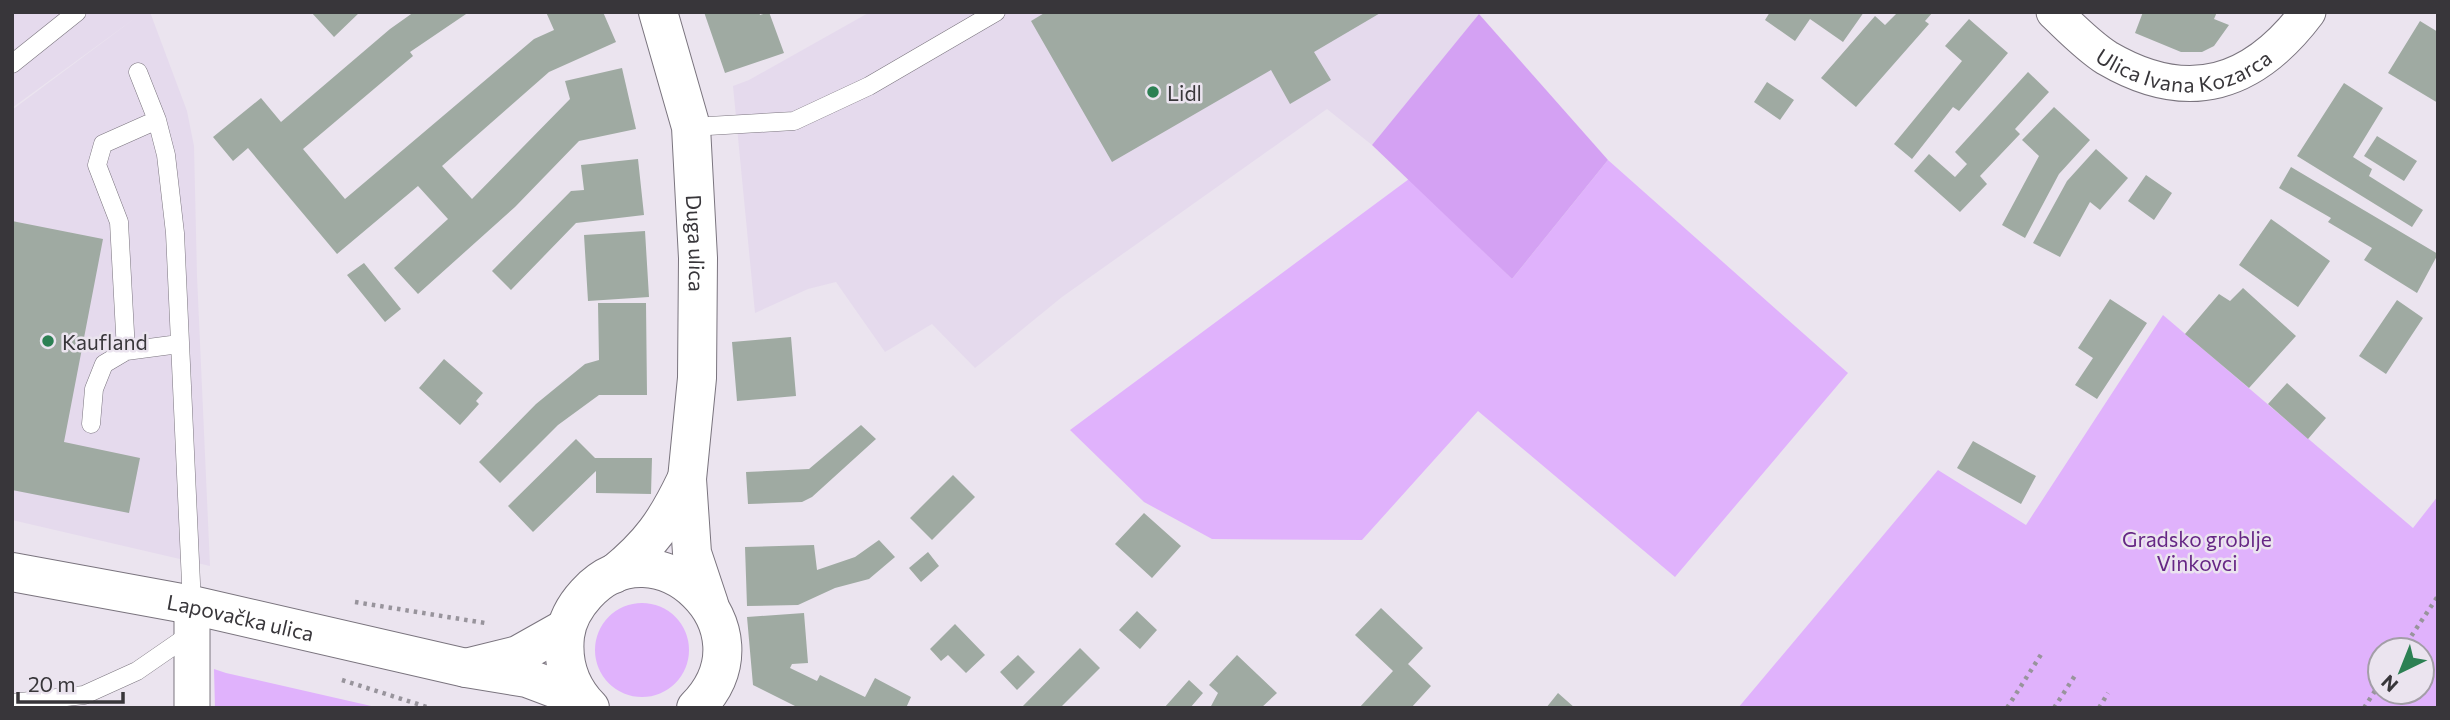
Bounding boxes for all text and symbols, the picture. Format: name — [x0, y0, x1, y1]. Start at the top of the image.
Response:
street label: Ulica Ivana Kozarca — [2092, 34, 2276, 62]
text: Ulica Ivana Kozarca — [2092, 42, 2276, 96]
place label: Lidl — [1167, 80, 1202, 105]
marker: Lidl — [1145, 84, 1161, 100]
street label: Duga ulica — [682, 194, 711, 292]
place label: Kaufland — [62, 329, 148, 354]
marker: Kaufland — [40, 333, 56, 349]
park label: Gradsko groblje Vinkovci — [2122, 526, 2272, 575]
street label: Lapovačka ulica — [165, 588, 317, 645]
north arrow — [2366, 636, 2436, 706]
scale bar — [18, 660, 122, 704]
text: 20 m — [28, 671, 76, 696]
text: N — [2376, 671, 2402, 697]

